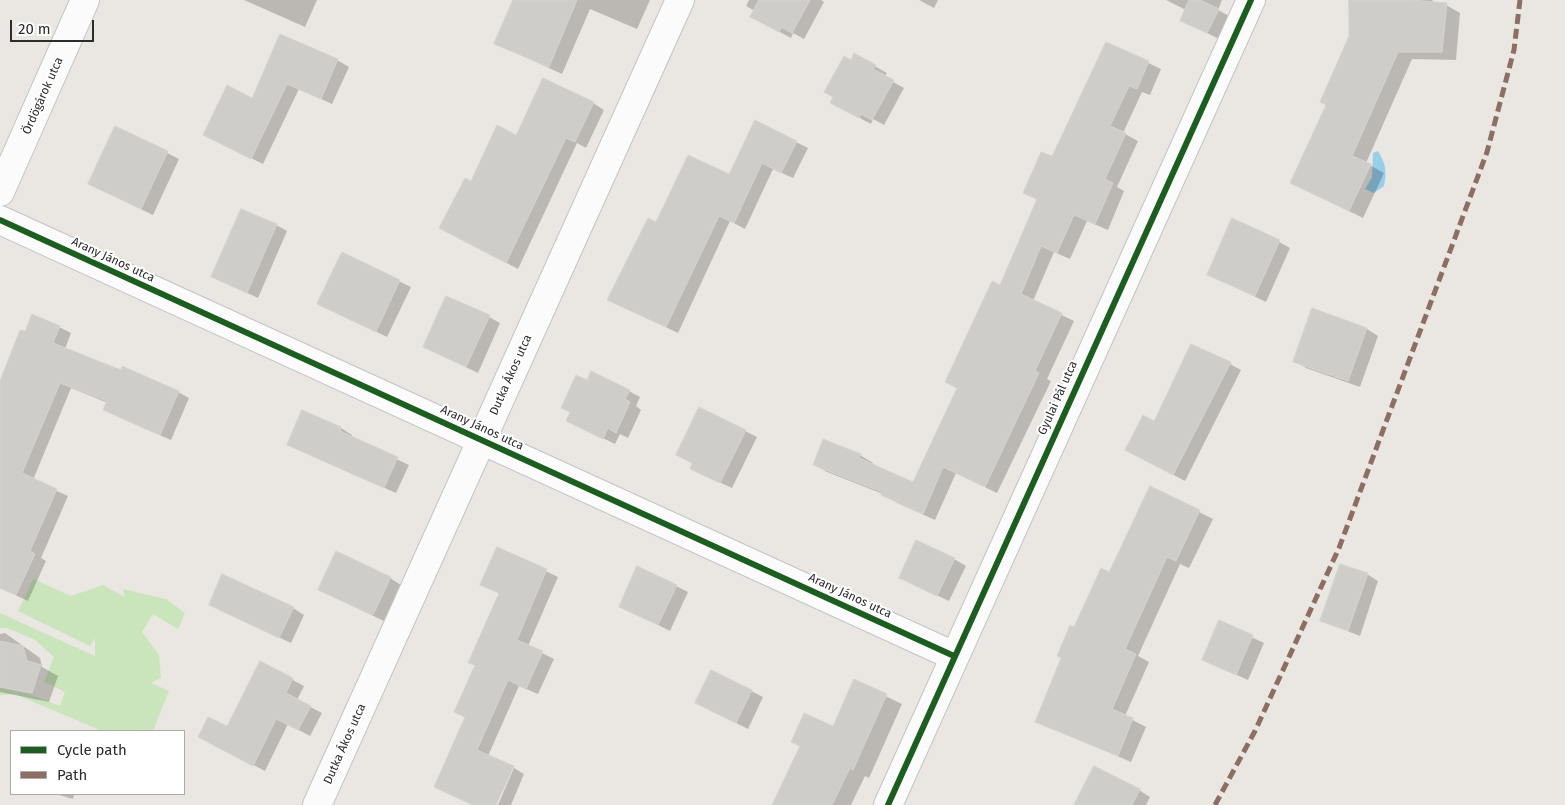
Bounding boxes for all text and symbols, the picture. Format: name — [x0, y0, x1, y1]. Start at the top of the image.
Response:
scale bar — [12, 10, 96, 42]
text: 20 m — [18, 20, 51, 38]
street label: Ördögárok utca — [20, 55, 66, 137]
street label: Arany János utca — [69, 234, 157, 286]
street label: Dutka Ákos utca — [487, 332, 535, 418]
street label: Gyulai Pál utca — [1035, 359, 1081, 437]
street label: Arany János utca — [438, 402, 526, 454]
street label: Arany János utca — [806, 570, 894, 622]
street label: Dutka Ákos utca — [321, 701, 369, 787]
legend — [10, 730, 185, 795]
text: Cycle path — [57, 741, 127, 759]
text: Path — [57, 766, 87, 784]

